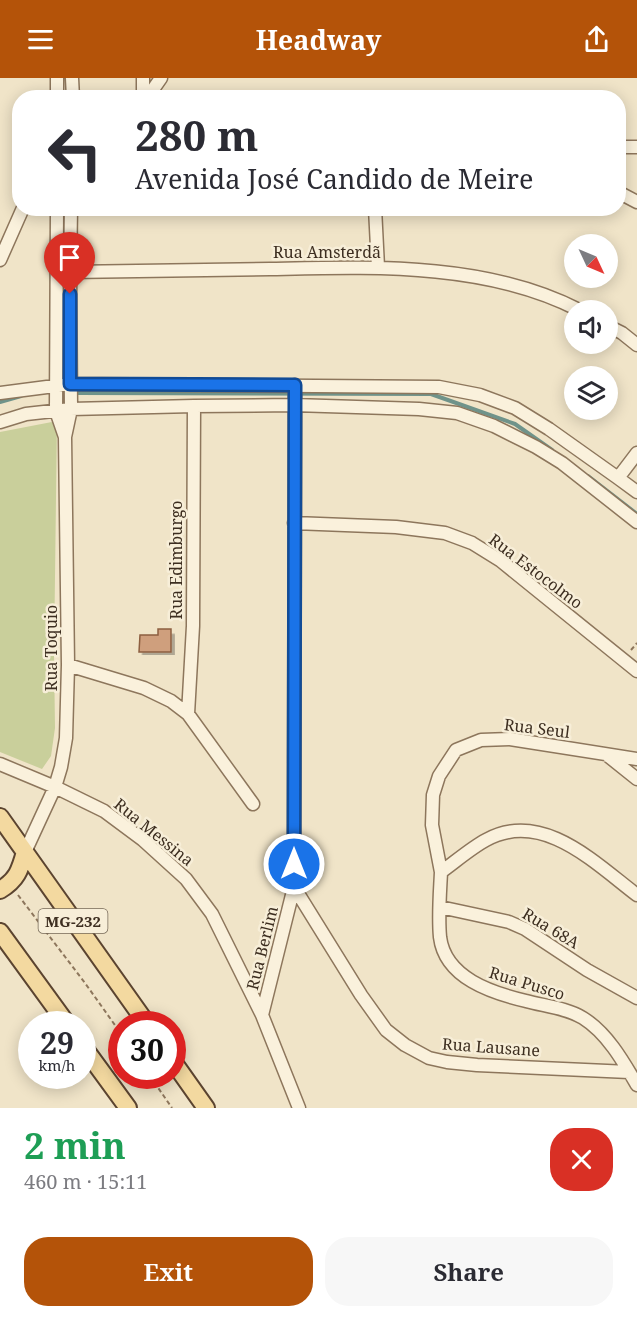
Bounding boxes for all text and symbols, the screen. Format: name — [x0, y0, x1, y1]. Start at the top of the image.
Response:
text: Headway — [256, 21, 381, 58]
icon: menu — [24, 23, 57, 56]
icon: share — [580, 23, 613, 56]
text: 280 m — [135, 106, 259, 163]
icon: left — [36, 114, 114, 192]
text: Avenida José Candido de Meire — [135, 160, 533, 197]
pin — [44, 232, 95, 294]
north arrow — [564, 234, 618, 288]
map controls — [564, 234, 618, 420]
icon: arrive — [53, 241, 86, 274]
street label: Rua Amsterdã — [273, 241, 381, 263]
button: sound — [564, 300, 618, 354]
button: layers — [564, 366, 618, 420]
street label: Rua Edimburgo — [165, 500, 187, 620]
street label: Rua Estocolmo — [485, 528, 587, 614]
street label: Rua Toquio — [40, 605, 62, 691]
street label: Rua Seul — [503, 713, 571, 743]
street label: Rua Messina — [110, 793, 198, 871]
position arrow — [262, 832, 326, 896]
street label: Rua 68A — [518, 902, 584, 954]
street label: Rua Berlim — [241, 904, 283, 992]
road number: MG-232 — [38, 909, 107, 933]
street label: Rua Pusco — [487, 961, 567, 1005]
speed limit sign: 30 — [108, 1011, 186, 1089]
text: 29 — [40, 1022, 74, 1063]
street label: Rua Lausane — [441, 1033, 541, 1061]
text: km/h — [39, 1055, 75, 1075]
text: 2 min — [24, 1121, 126, 1170]
button: close — [550, 1128, 613, 1191]
text: 460 m · 15:11 — [24, 1168, 147, 1195]
button: Exit — [24, 1237, 313, 1306]
button: Share — [325, 1237, 613, 1306]

